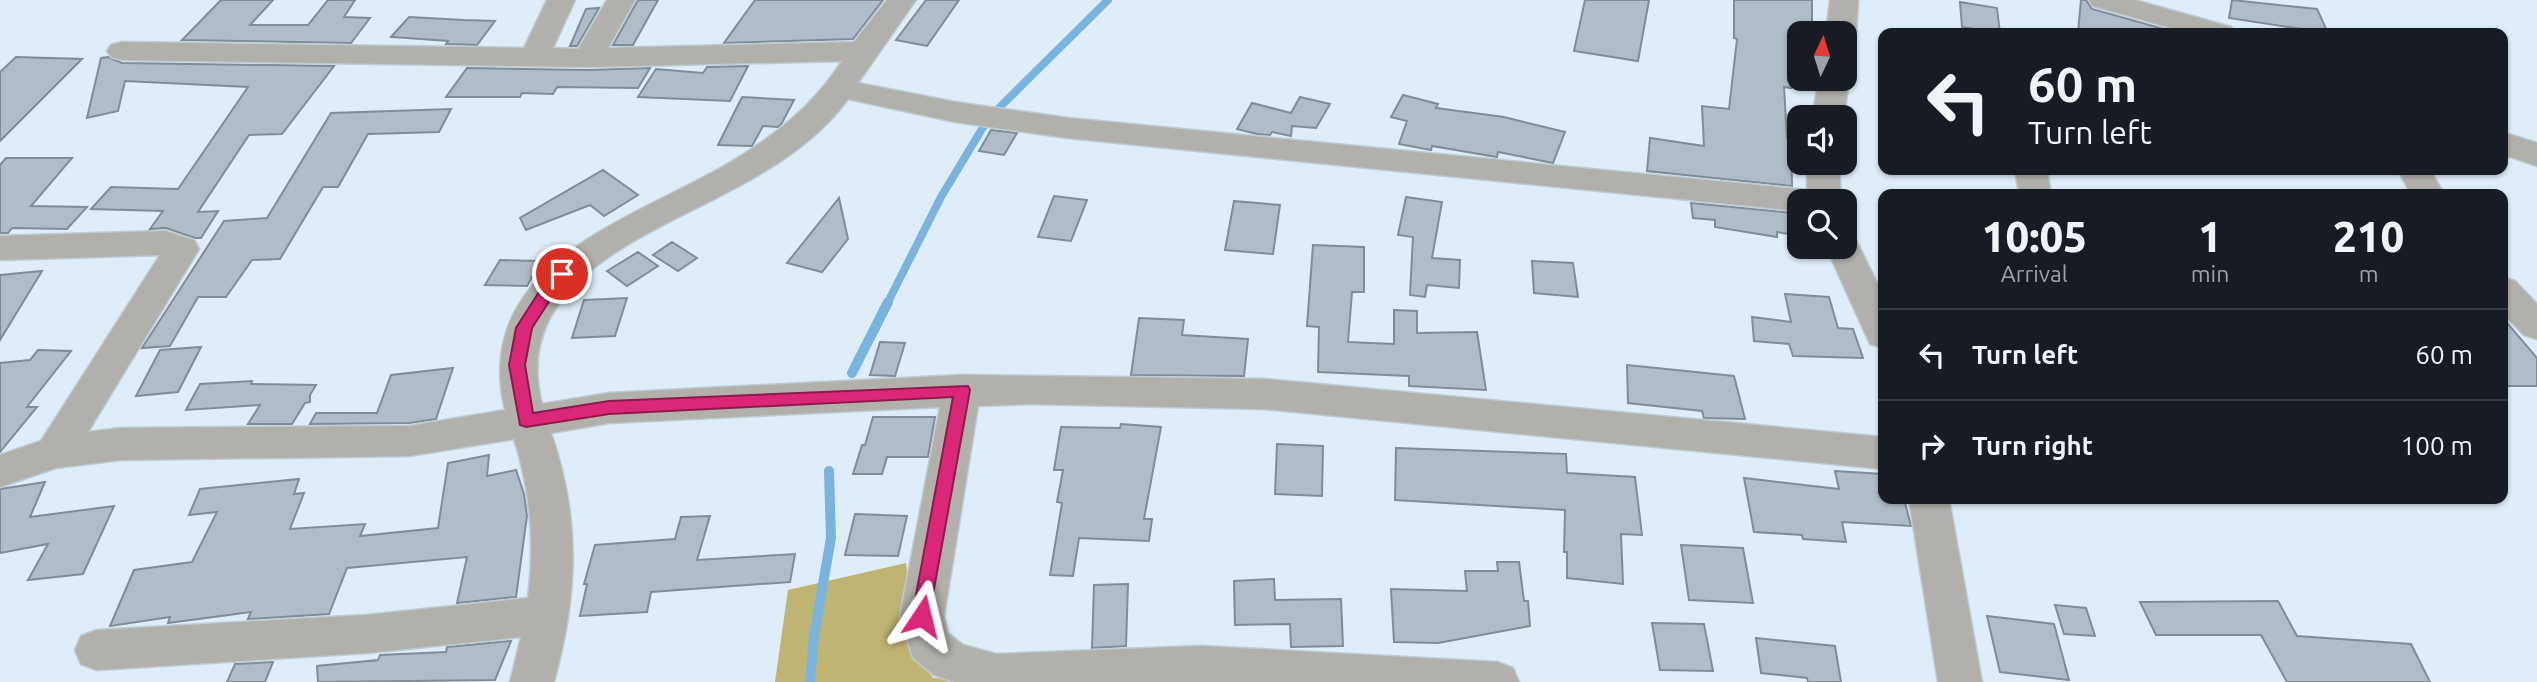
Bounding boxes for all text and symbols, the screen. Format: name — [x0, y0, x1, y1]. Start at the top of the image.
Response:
north arrow — [1787, 21, 1857, 91]
map controls — [1787, 21, 1857, 259]
icon: left — [1913, 56, 2004, 147]
text: 60 m — [2028, 56, 2137, 111]
button: sound — [1787, 105, 1857, 175]
text: Turn left — [2028, 114, 2152, 150]
button: search — [1787, 189, 1857, 259]
text: 10:05 — [1982, 213, 2087, 260]
text: 1 — [2198, 213, 2222, 260]
text: 210 — [2333, 213, 2404, 260]
pin — [532, 244, 592, 304]
icon: arrive — [543, 255, 581, 293]
text: Arrival — [2001, 261, 2068, 286]
text: min — [2191, 261, 2229, 286]
text: m — [2359, 261, 2379, 286]
icon: left — [1913, 336, 1951, 374]
text: Turn left — [1972, 340, 2078, 369]
text: 60 m — [2415, 340, 2473, 369]
icon: right — [1913, 427, 1951, 465]
text: Turn right — [1972, 431, 2093, 460]
text: 100 m — [2401, 431, 2473, 460]
position arrow — [885, 579, 959, 653]

